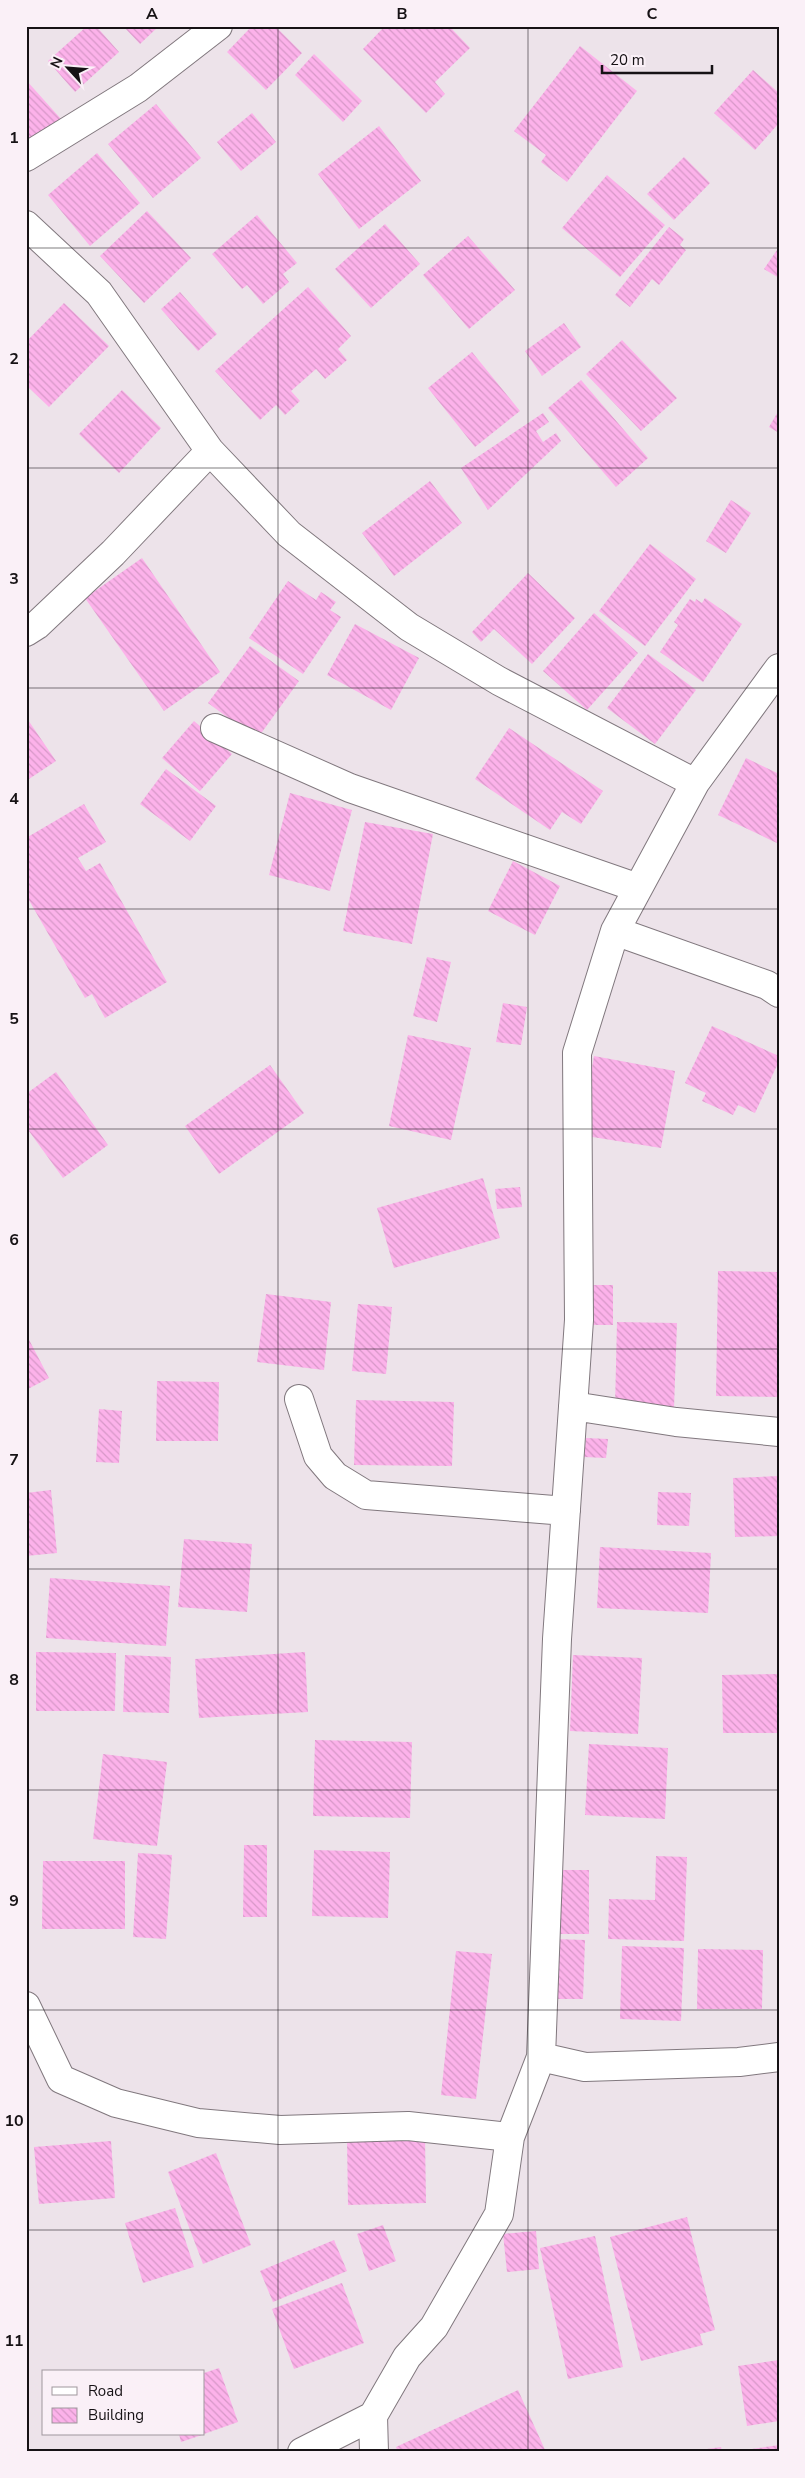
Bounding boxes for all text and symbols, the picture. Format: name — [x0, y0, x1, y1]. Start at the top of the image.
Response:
text: A — [146, 3, 158, 25]
text: B — [396, 3, 408, 25]
text: C — [647, 3, 658, 25]
north arrow — [42, 42, 92, 92]
scale bar — [602, 42, 712, 74]
text: 20 m — [610, 50, 645, 70]
text: N — [46, 54, 68, 71]
text: 1 — [9, 127, 19, 149]
text: 2 — [9, 348, 19, 370]
text: 3 — [9, 568, 19, 590]
text: 4 — [9, 788, 19, 810]
text: 5 — [9, 1008, 19, 1030]
text: 6 — [9, 1229, 19, 1251]
text: 7 — [9, 1449, 19, 1471]
text: 8 — [9, 1669, 19, 1691]
text: 9 — [9, 1890, 19, 1912]
text: 10 — [4, 2110, 24, 2132]
text: 11 — [4, 2330, 24, 2352]
legend — [42, 2370, 205, 2436]
text: Road — [88, 2381, 123, 2401]
text: Building — [88, 2405, 144, 2425]

